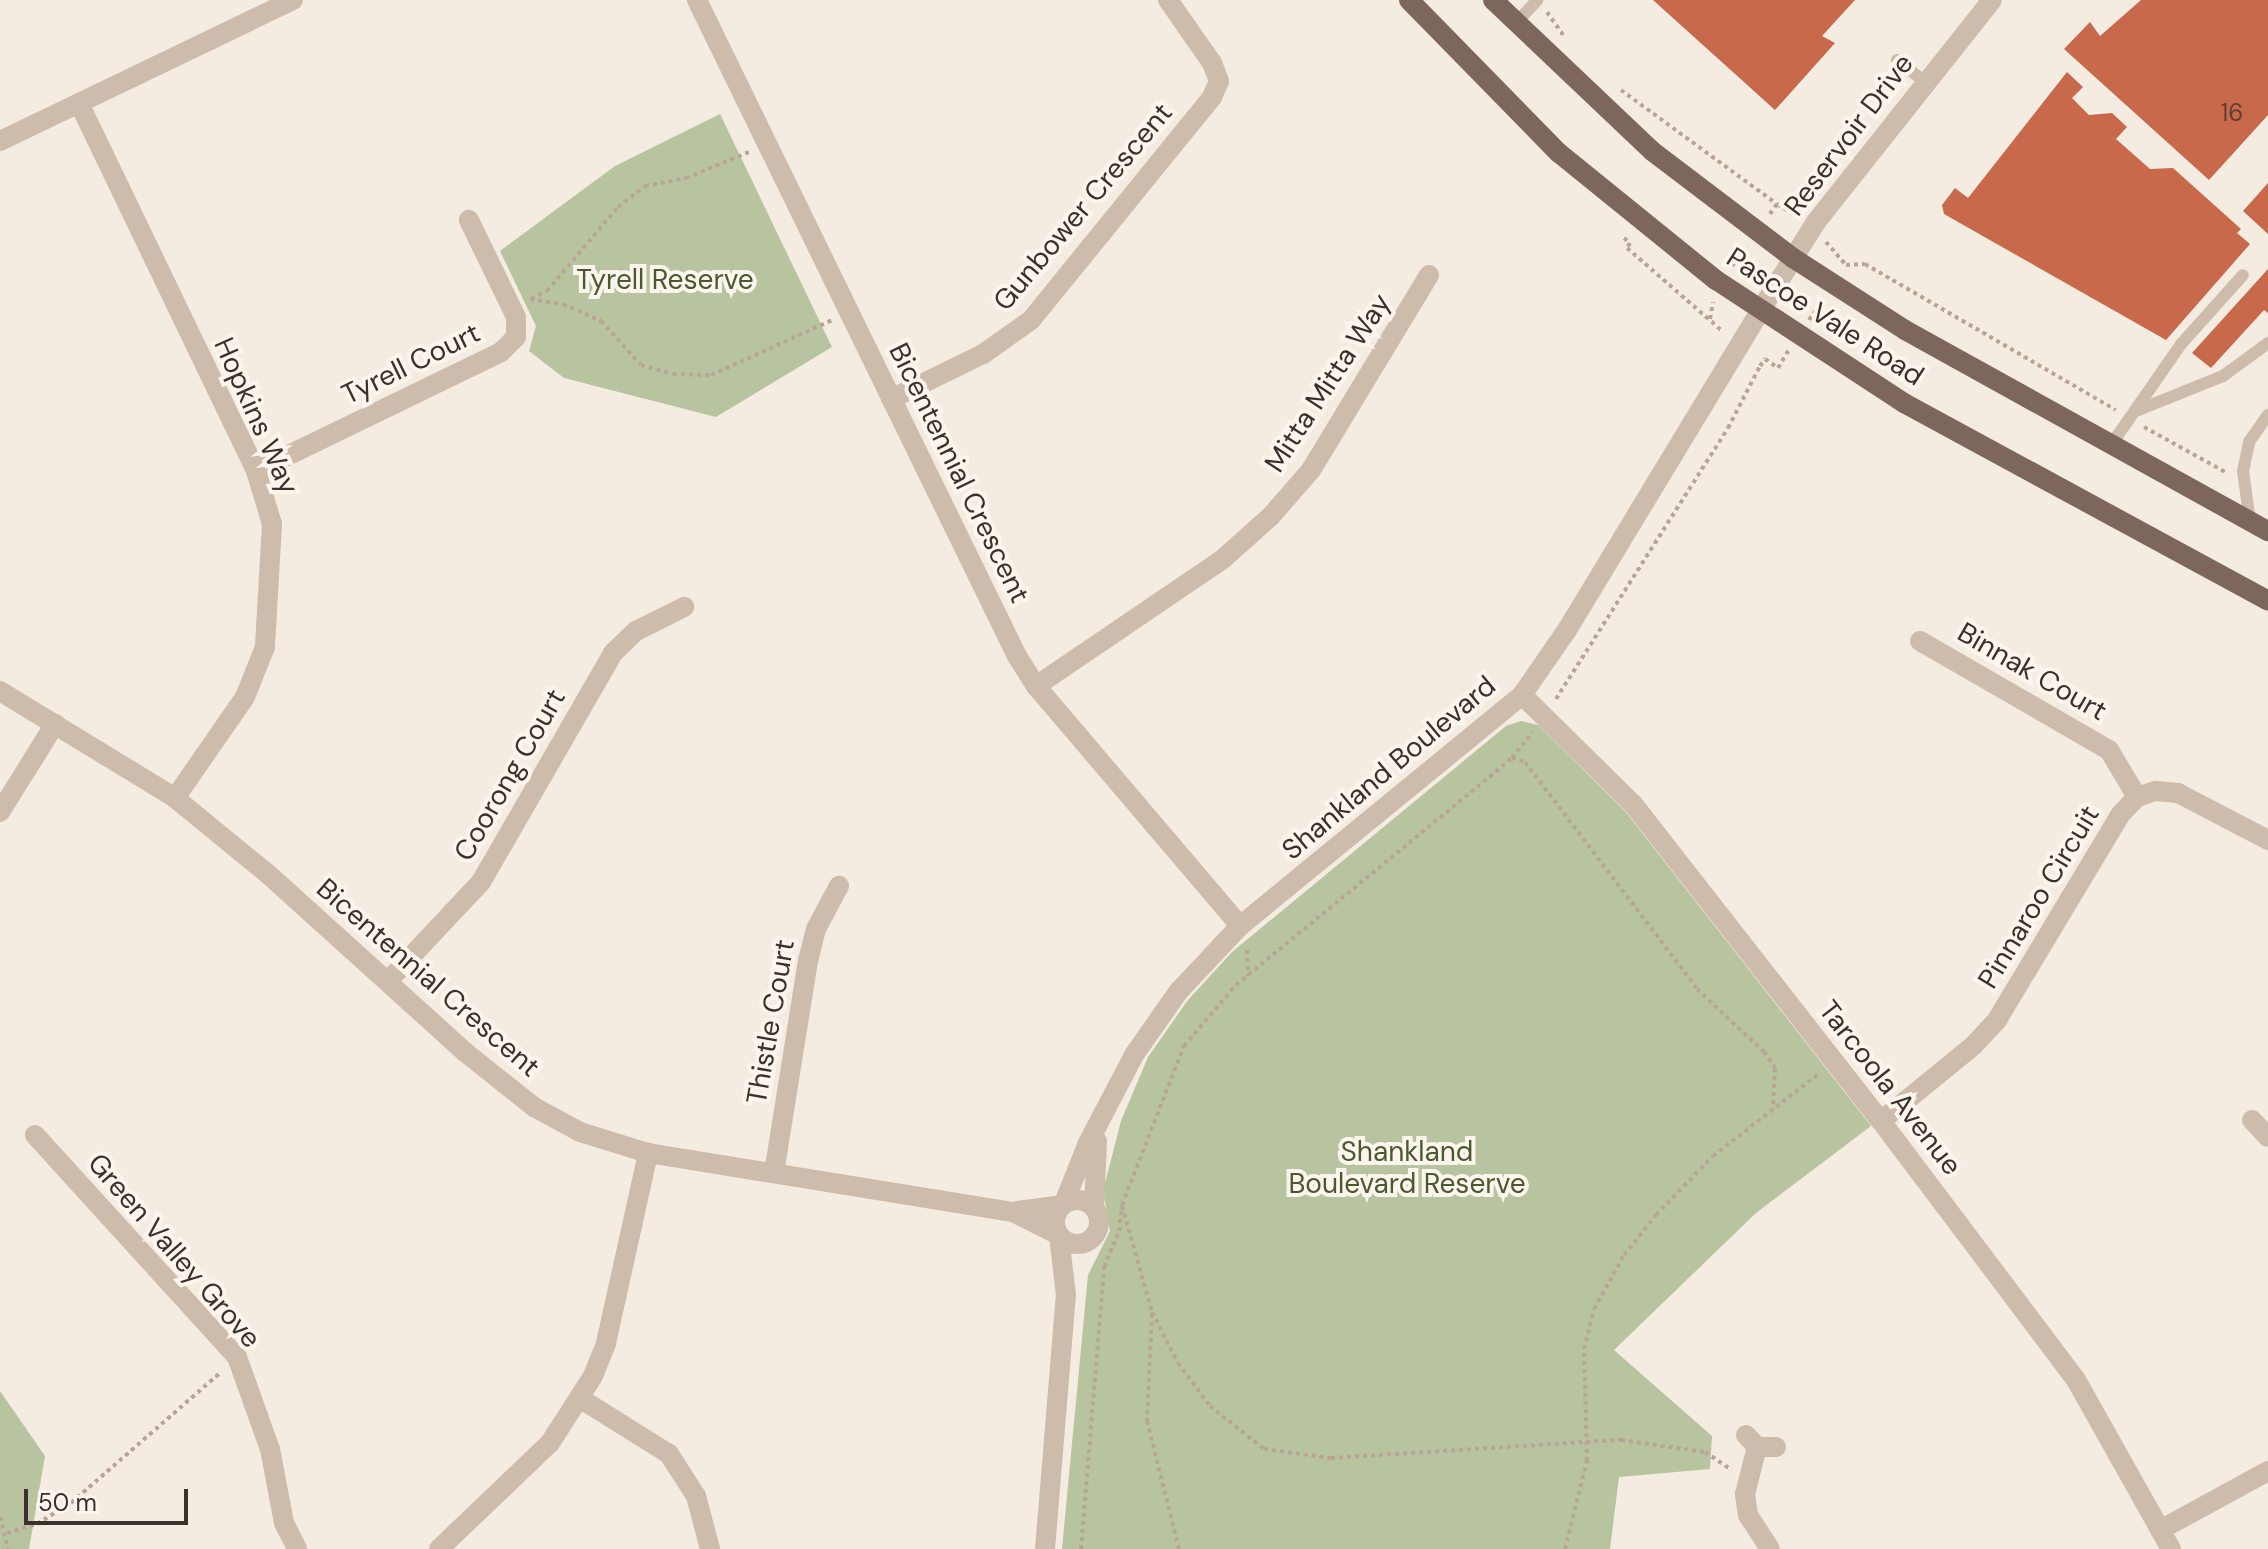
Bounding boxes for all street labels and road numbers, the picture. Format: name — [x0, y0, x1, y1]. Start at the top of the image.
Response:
street label: Reservoir Drive — [1777, 48, 1921, 222]
street label: Gunbower Crescent — [986, 96, 1180, 318]
street label: Pascoe Vale Road — [1720, 241, 1930, 393]
street label: Mitta Mitta Way — [1258, 288, 1398, 478]
street label: Tyrell Court — [336, 316, 486, 412]
street label: Hopkins Way — [207, 333, 305, 499]
street label: Bicentennial Crescent — [881, 338, 1037, 608]
street label: Binnak Court — [1951, 616, 2113, 728]
street label: Shankland Boulevard — [1276, 669, 1502, 867]
street label: Coorong Court — [447, 683, 573, 867]
street label: Pinnaroo Circuit — [1971, 800, 2107, 994]
street label: Bicentennial Crescent — [310, 872, 546, 1084]
street label: Thistle Court — [740, 937, 802, 1107]
street label: Tarcoola Avenue — [1812, 994, 1968, 1182]
street label: Green Valley Grove — [80, 1147, 268, 1355]

